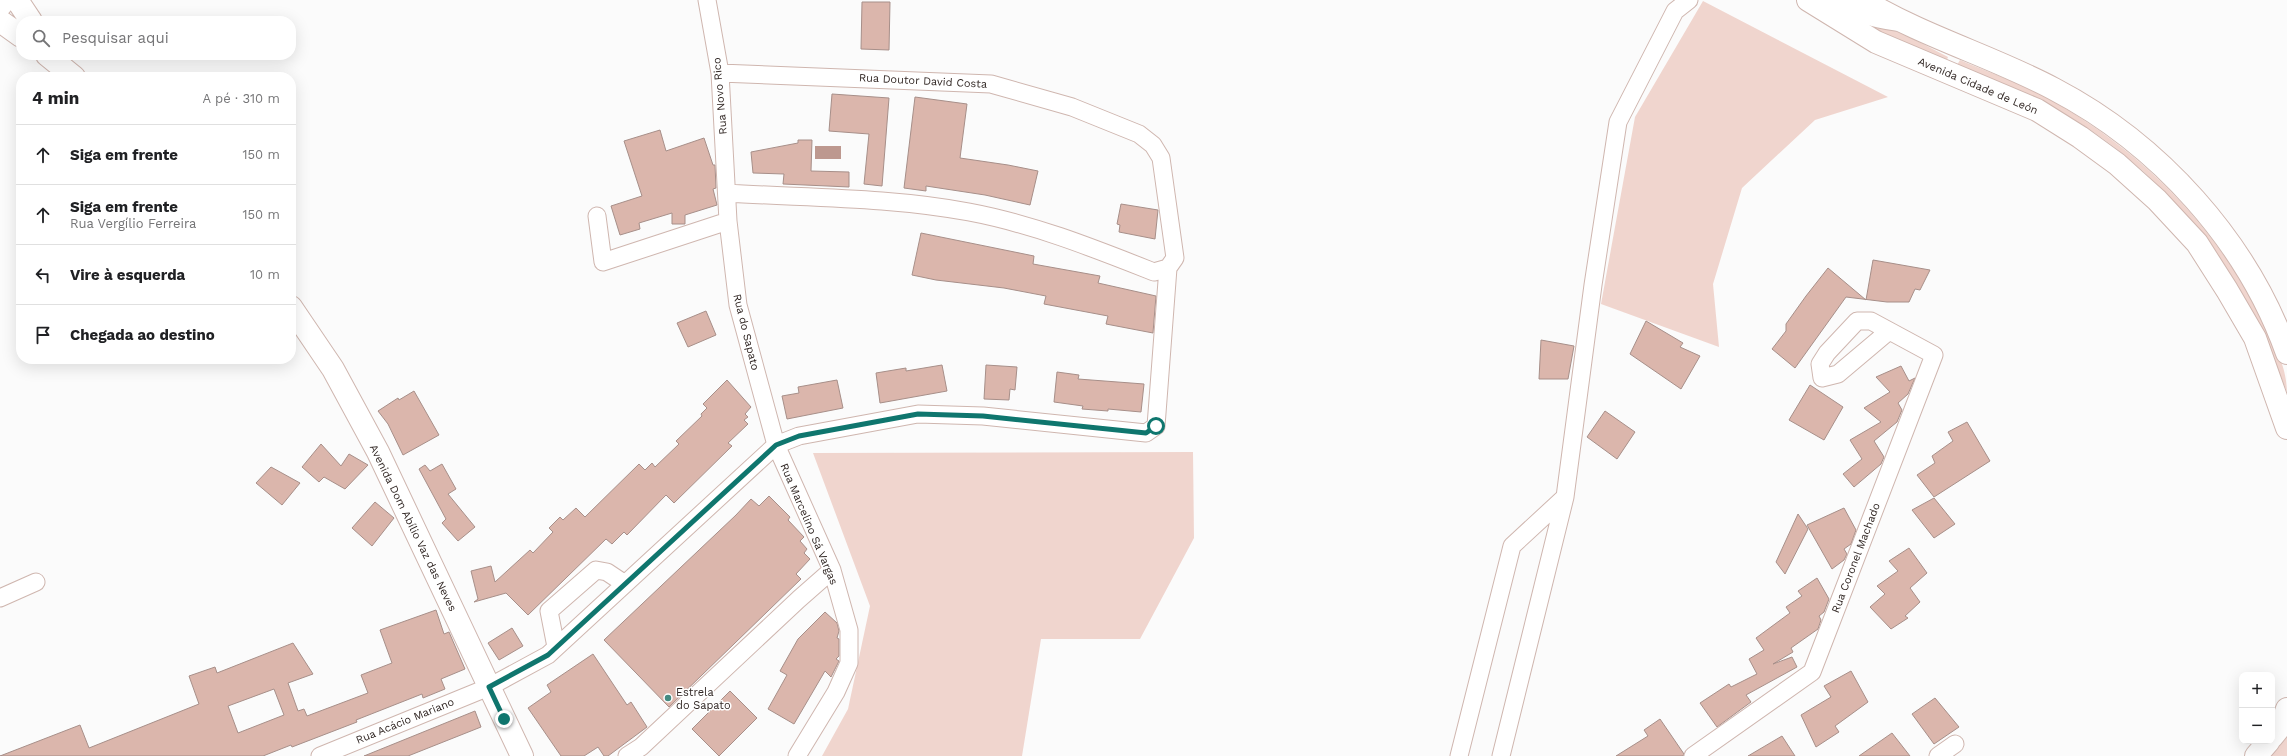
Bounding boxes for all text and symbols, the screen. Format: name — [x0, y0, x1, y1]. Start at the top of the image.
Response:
search box — [16, 16, 296, 60]
icon: search — [30, 27, 52, 49]
text: Pesquisar aqui — [62, 29, 169, 47]
street label: Avenida Cidade de León — [1916, 55, 2040, 117]
street label: Rua Novo Rico — [710, 57, 730, 135]
street label: Rua Doutor David Costa — [859, 71, 987, 91]
text: 4 min — [32, 88, 79, 108]
text: A pé · 310 m — [202, 91, 280, 106]
icon: ahead — [32, 144, 54, 166]
text: Siga em frente — [70, 146, 178, 164]
text: 150 m — [242, 147, 280, 162]
text: Siga em frente — [70, 198, 178, 216]
icon: ahead — [32, 204, 54, 226]
text: 150 m — [242, 207, 280, 222]
text: Rua Vergílio Ferreira — [70, 216, 196, 231]
icon: left — [32, 264, 54, 286]
text: Vire à esquerda — [70, 266, 185, 284]
text: 10 m — [250, 267, 280, 282]
street label: Rua do Sapato — [730, 292, 762, 372]
icon: arrive — [32, 324, 54, 346]
text: Chegada ao destino — [70, 326, 215, 344]
route start — [1147, 417, 1165, 435]
street label: Avenida Dom Abílio Vaz das Neves — [367, 442, 459, 614]
street label: Rua Marcelino Sá Vargas — [778, 461, 841, 587]
street label: Rua Coronel Machado — [1829, 501, 1883, 615]
map controls — [2239, 672, 2275, 744]
button: + — [2239, 672, 2275, 708]
place label: Estrela do Sapato — [676, 686, 731, 712]
marker: Estrela do Sapato — [663, 693, 673, 703]
street label: Rua Acácio Mariano — [354, 695, 456, 747]
button: − — [2239, 708, 2275, 744]
route end — [495, 710, 513, 728]

